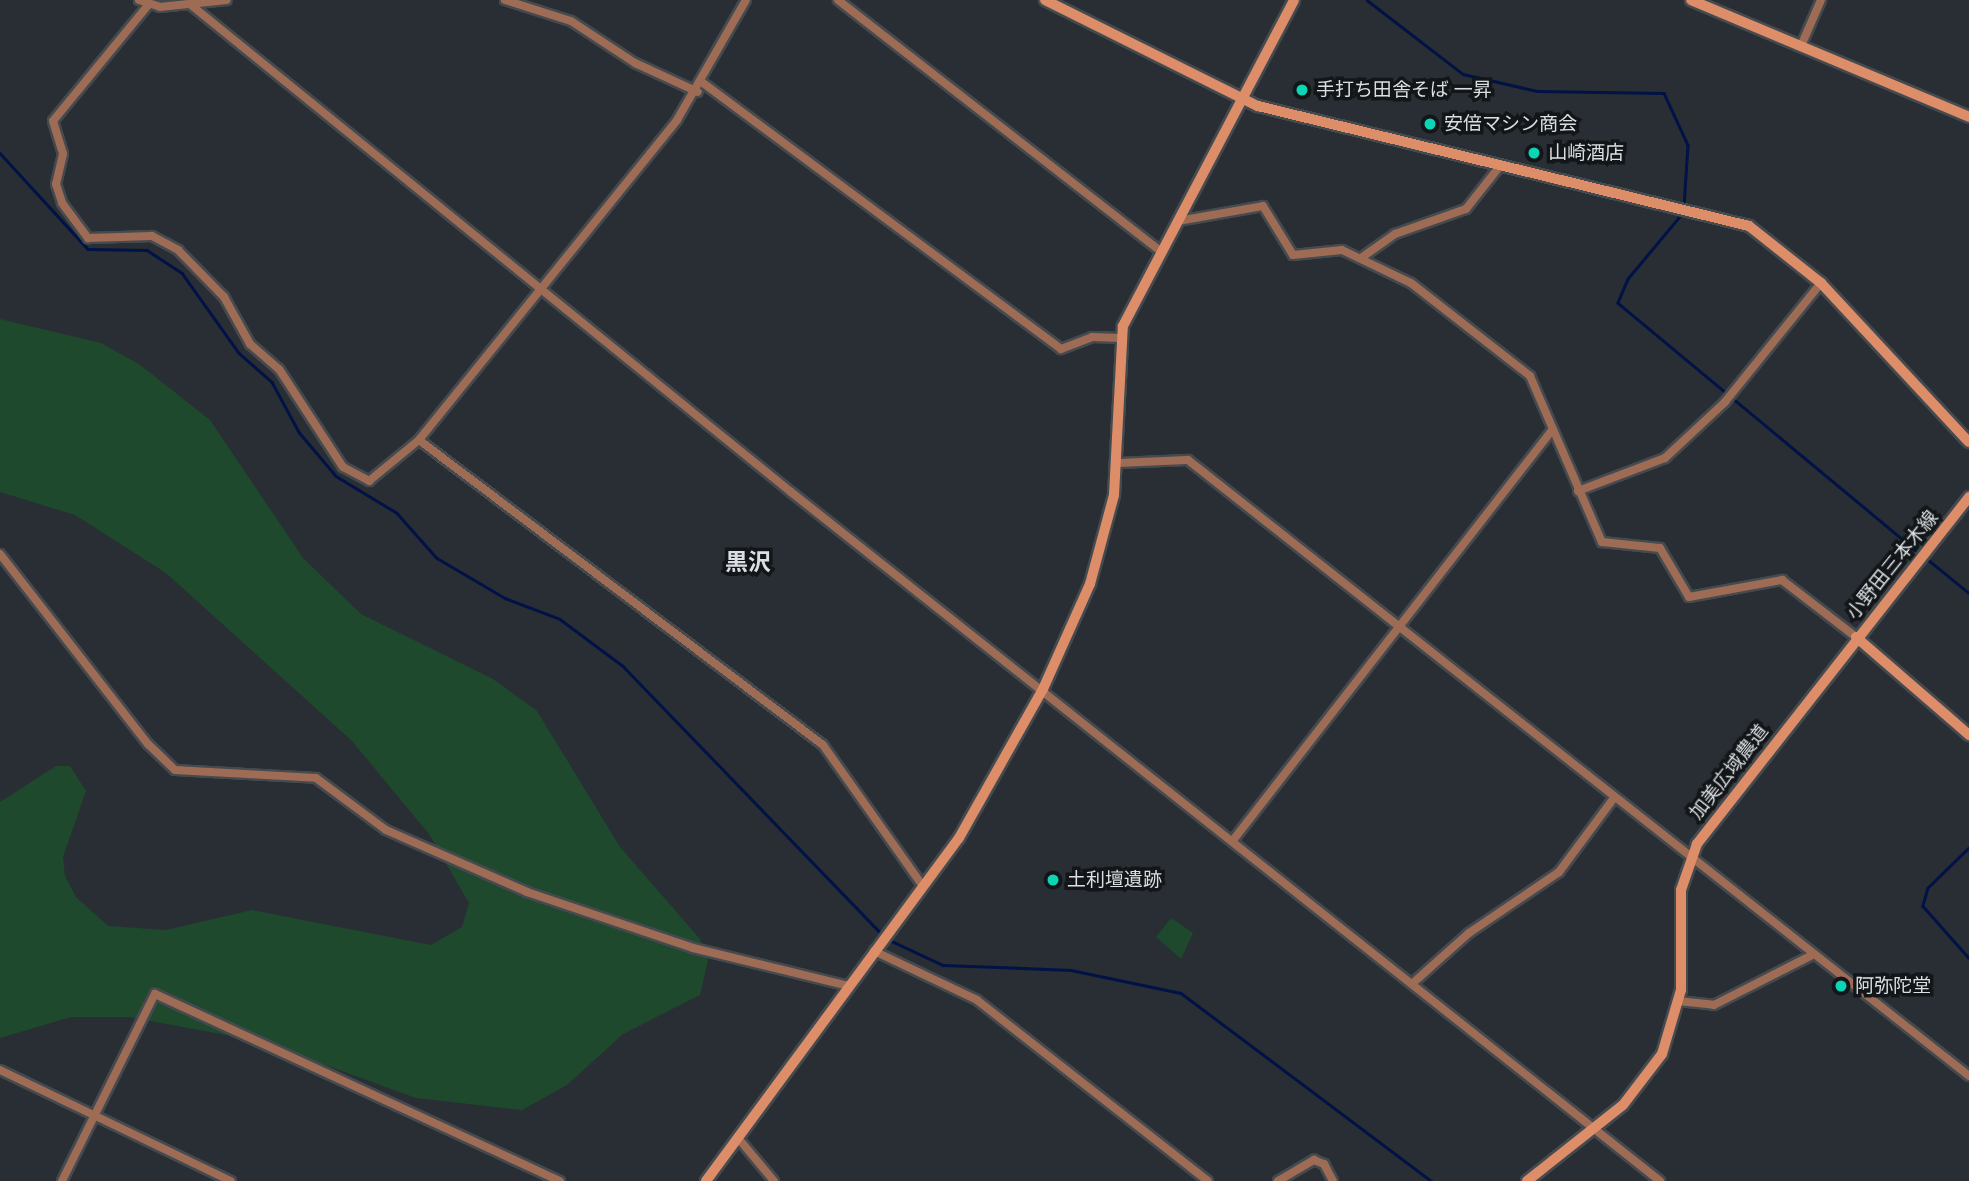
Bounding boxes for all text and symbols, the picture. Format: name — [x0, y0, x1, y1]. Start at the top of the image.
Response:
place label: 手打ち田舎そば 一昇 — [1316, 79, 1492, 101]
marker: 手打ち田舎そば 一昇 — [1294, 82, 1310, 98]
place label: 安倍マシン商会 — [1444, 113, 1577, 135]
marker: 安倍マシン商会 — [1422, 116, 1438, 132]
place label: 山崎酒店 — [1548, 142, 1624, 164]
marker: 山崎酒店 — [1526, 145, 1542, 161]
street label: 小野田三本木線 — [1841, 506, 1943, 624]
district label: 黒沢 — [725, 548, 771, 576]
street label: 加美広域農道 — [1685, 720, 1773, 824]
place label: 土利壇遺跡 — [1067, 869, 1162, 891]
marker: 土利壇遺跡 — [1045, 872, 1061, 888]
place label: 阿弥陀堂 — [1855, 975, 1931, 997]
marker: 阿弥陀堂 — [1833, 978, 1849, 994]

